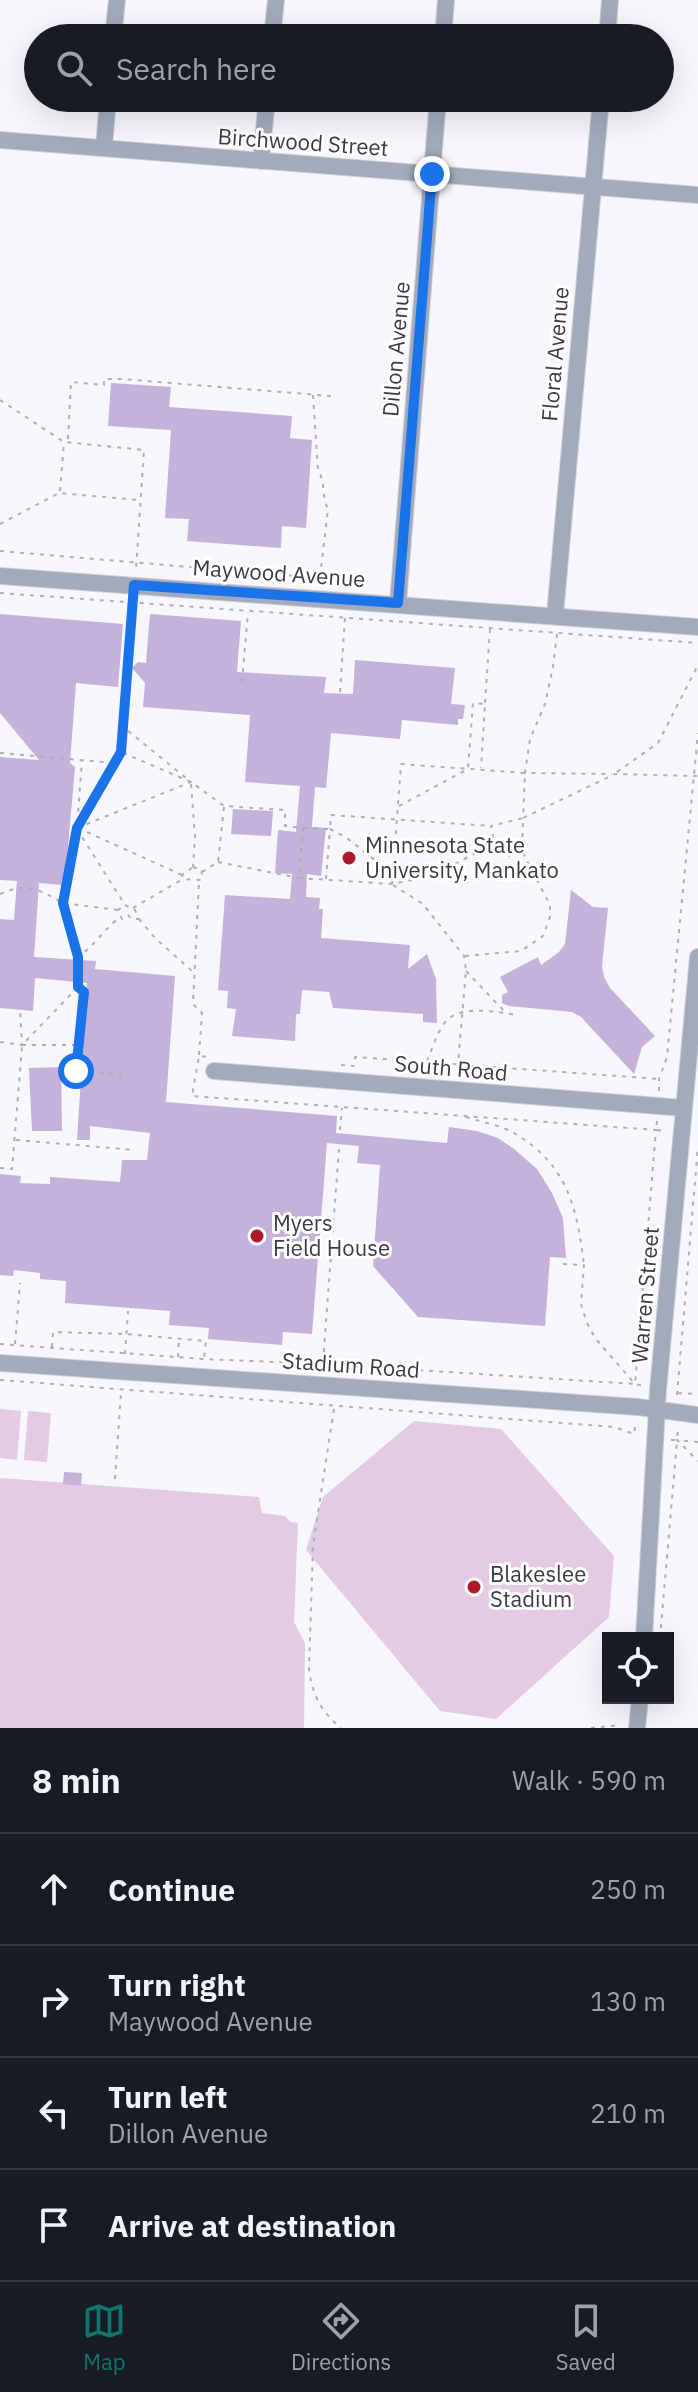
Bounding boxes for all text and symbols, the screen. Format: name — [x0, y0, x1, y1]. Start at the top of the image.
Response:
search box — [24, 24, 674, 112]
icon: search — [52, 46, 96, 90]
text: Search here — [116, 49, 277, 88]
street label: Birchwood Street — [217, 121, 389, 162]
route end — [414, 156, 450, 192]
street label: Dillon Avenue — [375, 280, 416, 418]
street label: Floral Avenue — [534, 285, 575, 422]
street label: Maywood Avenue — [192, 552, 366, 593]
place label: Minnesota State University, Mankato — [365, 830, 559, 884]
marker: Minnesota State University, Mankato — [340, 849, 358, 867]
street label: South Road — [393, 1048, 509, 1087]
route start — [58, 1053, 94, 1089]
place label: Myers Field House — [273, 1208, 390, 1262]
street label: Warren Street — [624, 1225, 665, 1365]
marker: Myers Field House — [248, 1227, 266, 1245]
street label: Stadium Road — [281, 1345, 421, 1384]
place label: Blakeslee Stadium — [490, 1559, 586, 1613]
marker: Blakeslee Stadium — [465, 1578, 483, 1596]
map controls — [602, 1632, 674, 1704]
button: locate — [602, 1632, 674, 1704]
text: 8 min — [32, 1758, 121, 1802]
text: Walk · 590 m — [512, 1763, 666, 1797]
icon: ahead — [32, 1867, 76, 1911]
text: Continue — [108, 1870, 235, 1909]
text: 250 m — [590, 1872, 666, 1906]
text: Turn right — [108, 1965, 246, 2004]
icon: right — [32, 1979, 76, 2023]
text: 130 m — [590, 1984, 666, 2018]
text: Maywood Avenue — [108, 2004, 313, 2038]
text: Turn left — [108, 2077, 227, 2116]
icon: left — [32, 2091, 76, 2135]
text: 210 m — [590, 2096, 666, 2130]
text: Dillon Avenue — [108, 2116, 268, 2150]
icon: arrive — [32, 2203, 76, 2247]
text: Arrive at destination — [108, 2206, 396, 2245]
tab: Map — [82, 2299, 126, 2376]
tab: Directions — [291, 2299, 391, 2376]
tab: Saved — [556, 2299, 616, 2376]

